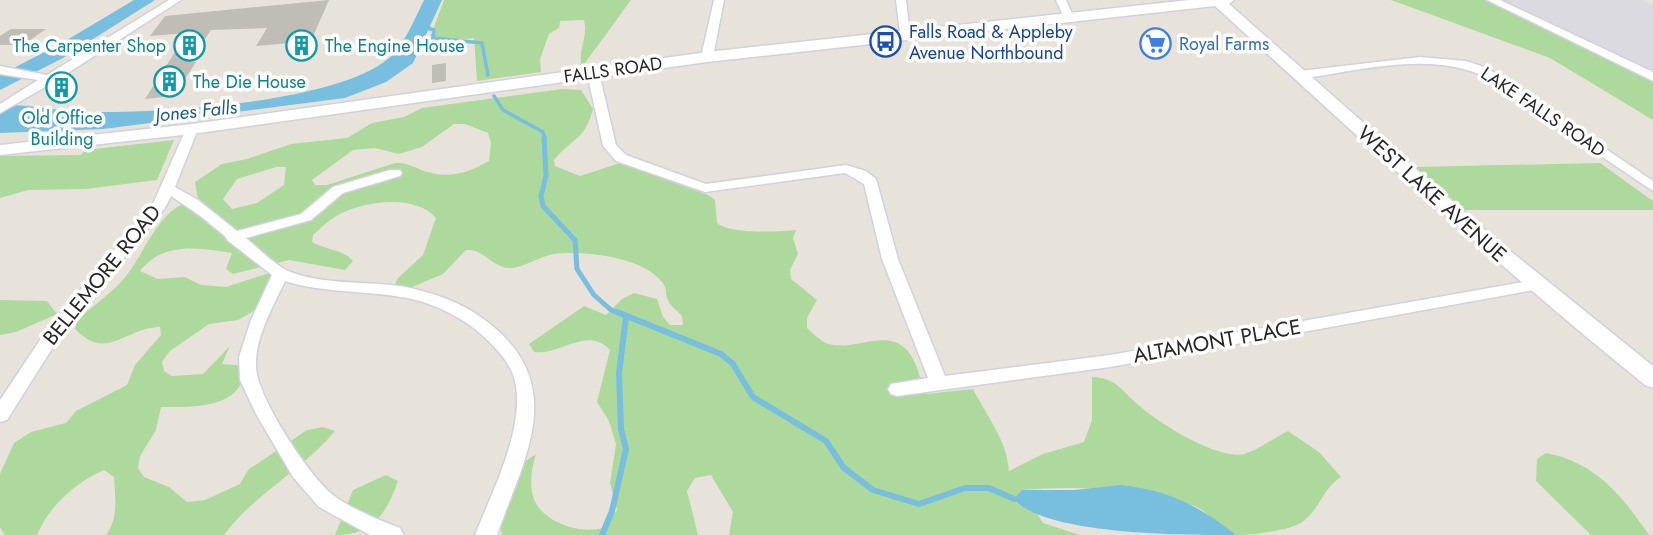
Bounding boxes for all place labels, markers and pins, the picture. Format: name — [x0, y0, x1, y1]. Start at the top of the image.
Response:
place label: Falls Road & Appleby Avenue Northbound — [909, 19, 1073, 66]
bus stop icon: Falls Road & Appleby Avenue Northbound — [869, 25, 903, 59]
supermarket icon: Royal Farms — [1139, 27, 1173, 61]
building icon: The Carpenter Shop — [172, 29, 206, 63]
building icon: The Engine House — [285, 29, 319, 63]
place label: Royal Farms — [1179, 31, 1269, 57]
place label: The Carpenter Shop — [13, 33, 166, 59]
place label: The Engine House — [325, 33, 465, 59]
building icon: The Die House — [153, 65, 187, 99]
place label: The Die House — [193, 69, 306, 95]
building icon: Old Office Building — [45, 70, 79, 104]
place label: Old Office Building — [21, 105, 103, 152]

